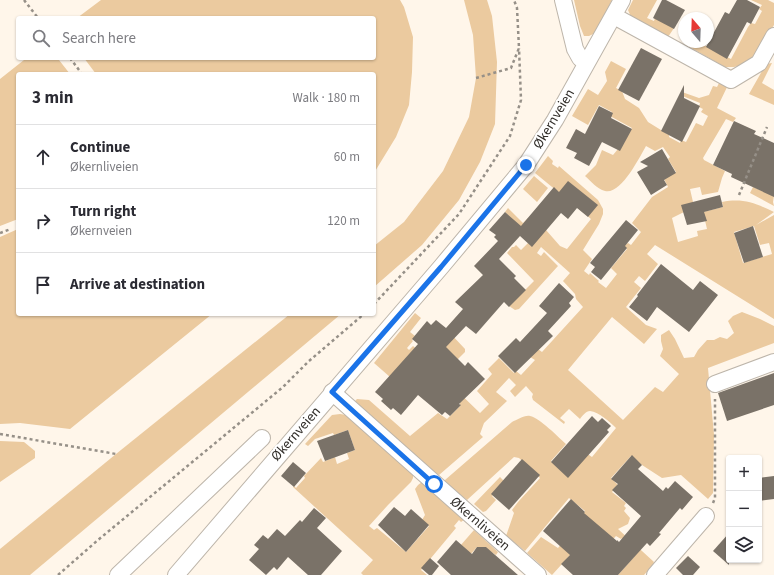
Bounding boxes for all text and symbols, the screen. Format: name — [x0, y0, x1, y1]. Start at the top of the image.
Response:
north arrow — [678, 12, 714, 48]
search box — [16, 16, 376, 60]
icon: search — [30, 27, 52, 49]
text: Search here — [62, 28, 136, 49]
street label: Økernveien — [528, 85, 580, 153]
text: 3 min — [32, 86, 73, 110]
text: Walk · 180 m — [292, 89, 360, 107]
text: Continue — [70, 137, 130, 158]
icon: ahead — [32, 146, 54, 168]
text: 60 m — [334, 148, 360, 166]
route end — [517, 156, 535, 174]
text: Økernliveien — [70, 158, 139, 176]
text: Turn right — [70, 201, 136, 222]
icon: right — [32, 210, 54, 232]
text: 120 m — [327, 212, 360, 230]
text: Økernveien — [70, 222, 132, 240]
icon: arrive — [32, 274, 54, 296]
text: Arrive at destination — [70, 274, 205, 295]
street label: Økernveien — [267, 402, 325, 466]
map controls — [726, 455, 762, 563]
button: + — [726, 455, 762, 491]
route start — [425, 475, 443, 493]
button: − — [726, 491, 762, 527]
street label: Økernliveien — [446, 492, 514, 556]
button: layers — [726, 527, 762, 563]

